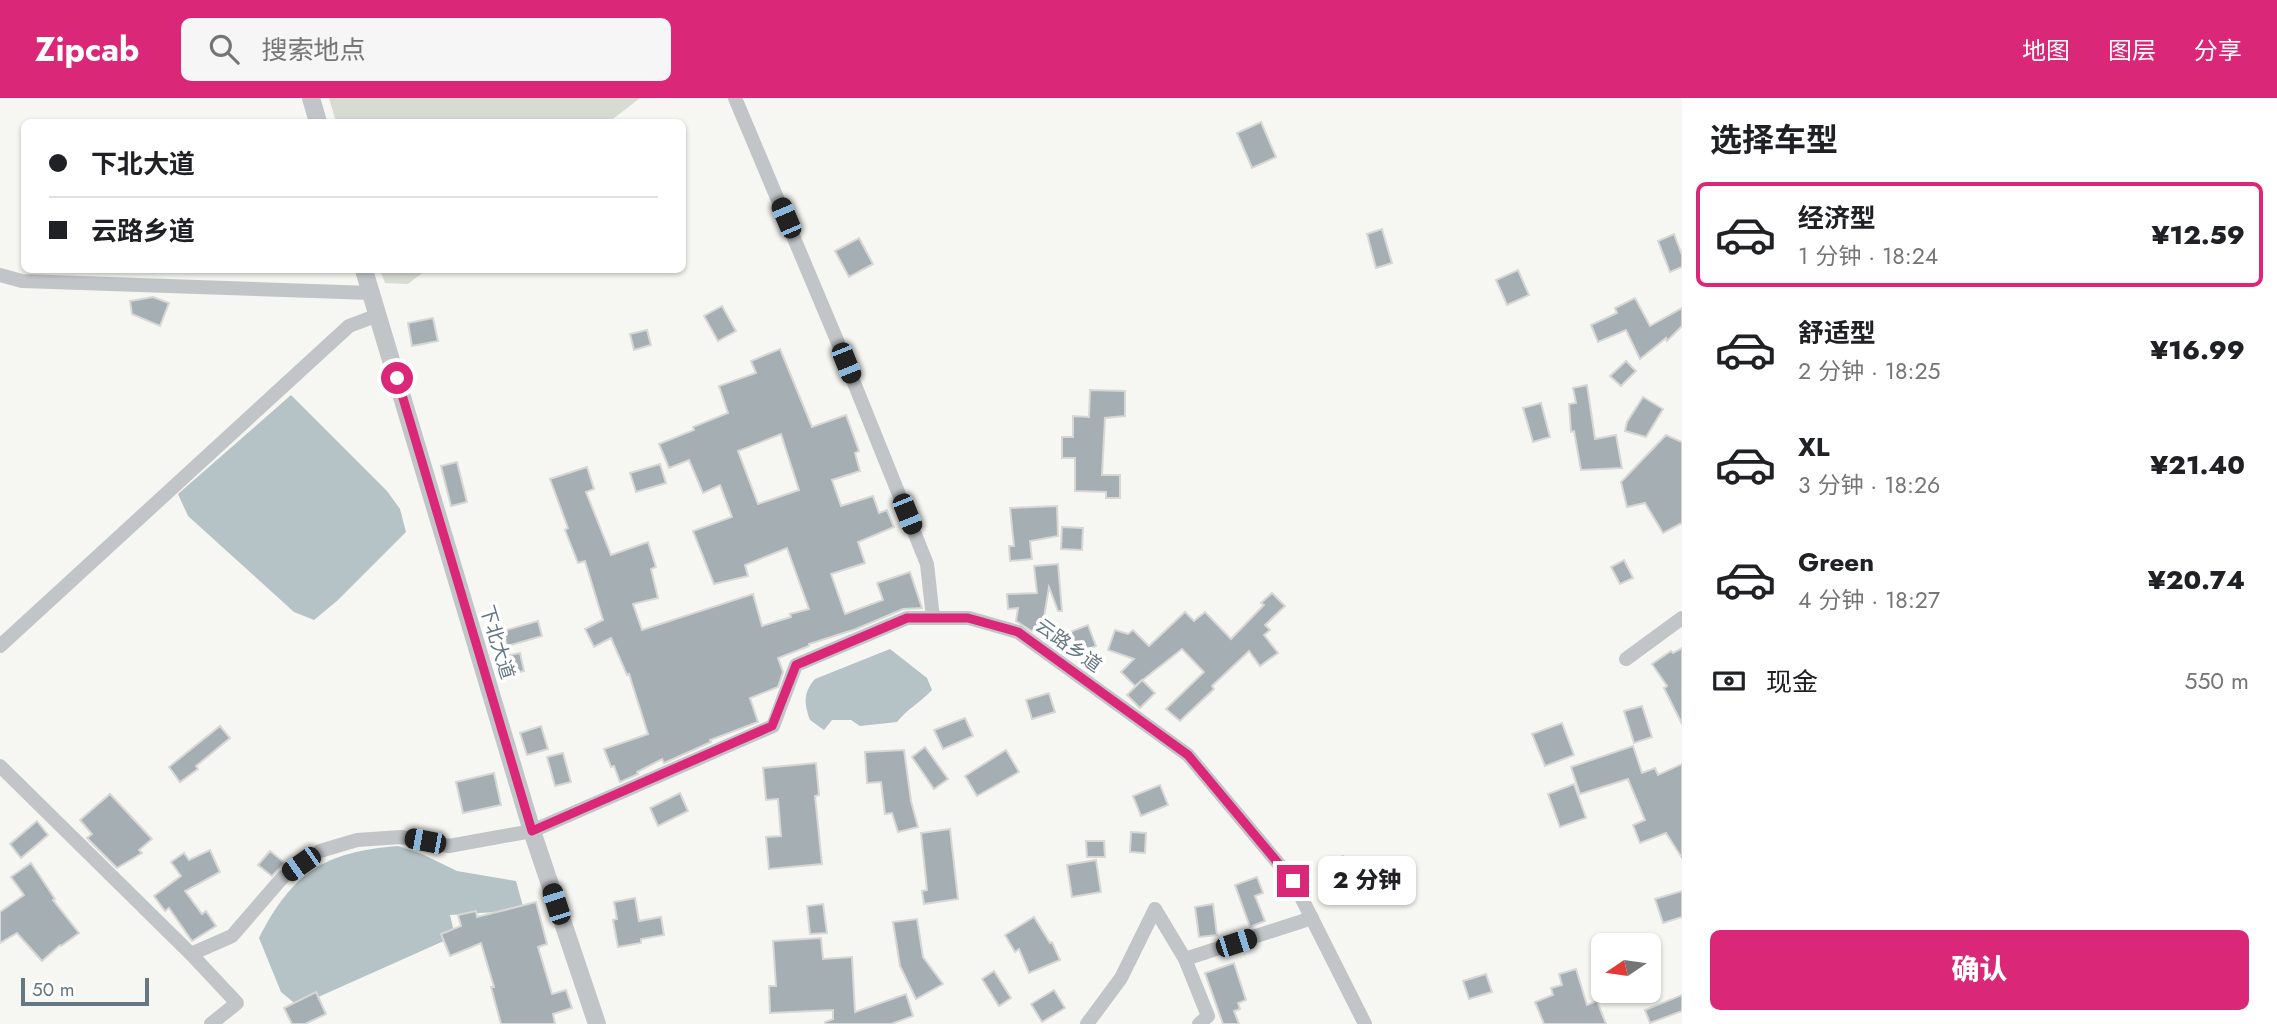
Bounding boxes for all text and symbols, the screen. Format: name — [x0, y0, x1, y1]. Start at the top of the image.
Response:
search box — [181, 18, 671, 81]
text: Zipcab — [35, 26, 139, 73]
icon: search — [205, 30, 243, 68]
text: 搜索地点 — [261, 31, 365, 69]
text: 地图 — [2022, 33, 2070, 68]
text: 图层 — [2108, 33, 2156, 68]
text: 分享 — [2194, 33, 2242, 68]
text: 选择车型 — [1710, 117, 1838, 163]
text: 下北大道 — [91, 145, 195, 183]
car — [769, 195, 804, 241]
text: 经济型 — [1798, 199, 1876, 237]
icon: car — [1714, 203, 1777, 266]
text: 云路乡道 — [91, 212, 195, 250]
text: ¥12.59 — [2151, 216, 2245, 254]
text: 1 分钟 · 18:24 — [1798, 239, 1938, 273]
text: 舒适型 — [1798, 314, 1876, 352]
icon: car — [1714, 318, 1777, 381]
text: ¥16.99 — [2150, 331, 2245, 369]
car — [829, 340, 864, 386]
text: 2 分钟 · 18:25 — [1798, 354, 1941, 388]
route start — [381, 362, 413, 394]
text: XL — [1798, 428, 1830, 466]
icon: car — [1714, 433, 1777, 496]
text: ¥21.40 — [2150, 446, 2245, 484]
text: 3 分钟 · 18:26 — [1798, 468, 1940, 502]
car — [890, 491, 925, 537]
text: Green — [1798, 543, 1874, 581]
icon: car — [1714, 548, 1777, 611]
text: ¥20.74 — [2148, 561, 2245, 599]
text: 4 分钟 · 18:27 — [1798, 583, 1940, 617]
street label: 下北大道 — [473, 602, 522, 682]
street label: 云路乡道 — [1030, 612, 1107, 679]
icon: cash — [1710, 662, 1748, 700]
text: 现金 — [1766, 663, 1818, 701]
text: 550 m — [2184, 664, 2249, 698]
car — [403, 827, 448, 855]
car — [278, 843, 325, 885]
callout: 2 分钟 — [1318, 856, 1416, 906]
text: 2 分钟 — [1333, 863, 1401, 897]
route end — [1277, 865, 1309, 897]
car — [540, 881, 573, 927]
car — [1213, 927, 1260, 959]
button: 确认 — [1710, 930, 2249, 1010]
north arrow — [1591, 933, 1661, 1003]
map controls — [1591, 933, 1661, 1003]
scale bar — [21, 975, 149, 1007]
text: 50 m — [32, 976, 75, 1003]

